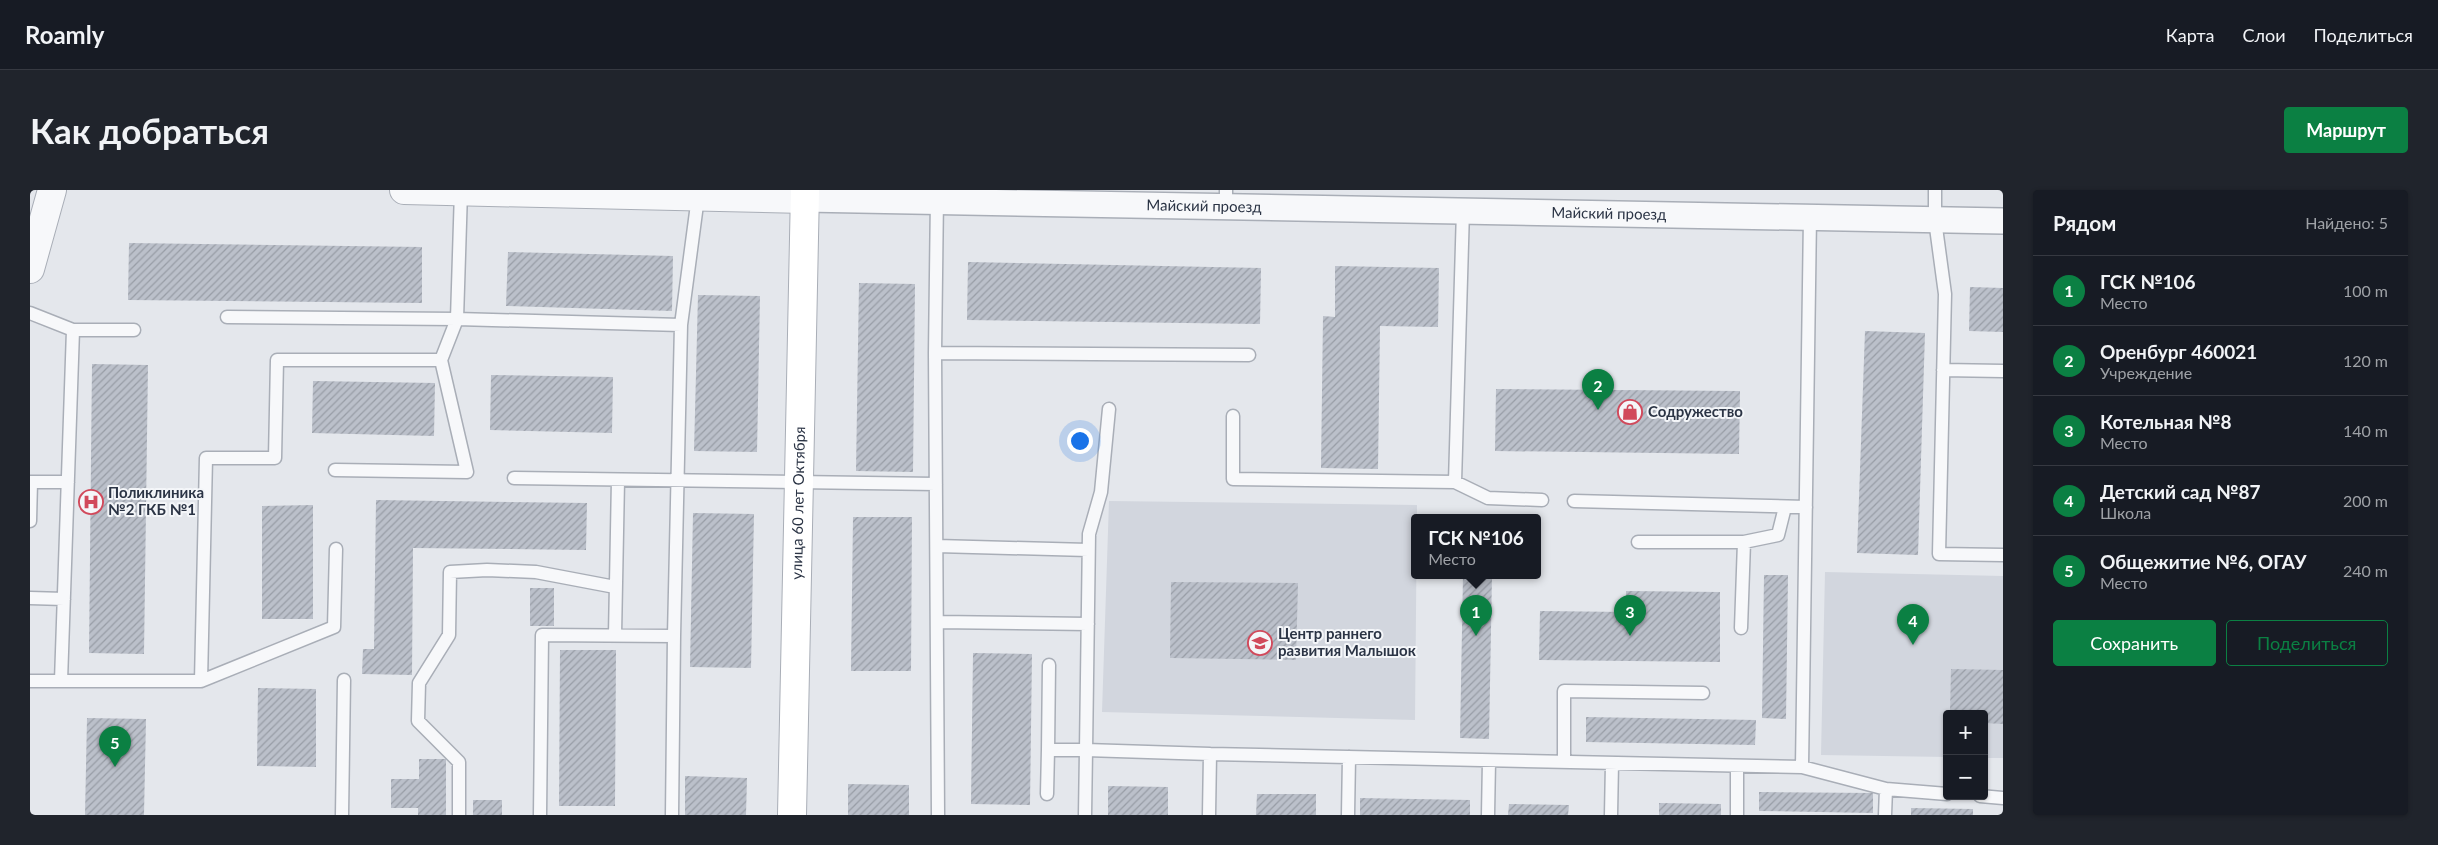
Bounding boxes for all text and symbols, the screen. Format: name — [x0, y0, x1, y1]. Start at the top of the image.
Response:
text: Roamly — [25, 20, 104, 49]
text: Карта — [2166, 24, 2214, 46]
text: Слои — [2242, 24, 2286, 46]
text: Поделиться — [2314, 24, 2413, 46]
button: Маршрут — [2284, 107, 2408, 153]
text: Как добраться — [30, 109, 269, 151]
street label: Майский проезд — [1146, 195, 1262, 215]
street label: Майский проезд — [1551, 203, 1667, 223]
text: Рядом — [2053, 210, 2116, 235]
text: Найдено: 5 — [2305, 213, 2388, 232]
text: ГСК №106 — [2100, 270, 2196, 293]
text: 1 — [2064, 281, 2074, 300]
text: 100 m — [2343, 281, 2388, 300]
text: Место — [2100, 293, 2148, 312]
text: Оренбург 460021 — [2100, 340, 2257, 363]
text: 2 — [2064, 351, 2074, 370]
text: 120 m — [2343, 351, 2388, 370]
text: Учреждение — [2100, 363, 2192, 382]
pin: 2 — [1582, 369, 1614, 410]
shop icon: Содружество — [1617, 399, 1643, 425]
place label: Содружество — [1648, 402, 1743, 420]
text: Котельная №8 — [2100, 410, 2231, 433]
text: 3 — [2064, 421, 2074, 440]
text: 140 m — [2343, 421, 2388, 440]
street label: улица 60 лет Октября — [787, 426, 808, 580]
your location — [1067, 428, 1093, 454]
text: Место — [2100, 433, 2148, 452]
text: Детский сад №87 — [2100, 480, 2261, 503]
place label: Поликлиника №2 ГКБ №1 — [108, 483, 204, 518]
hospital icon: Поликлиника №2 ГКБ №1 — [78, 489, 104, 515]
text: 4 — [2064, 491, 2074, 510]
text: 200 m — [2343, 491, 2388, 510]
text: Школа — [2100, 503, 2151, 522]
popup — [1411, 514, 1541, 579]
text: ГСК №106 — [1428, 526, 1524, 549]
text: Место — [1428, 549, 1476, 568]
text: Общежитие №6, ОГАУ — [2100, 550, 2307, 573]
text: 5 — [2064, 561, 2074, 580]
text: 240 m — [2343, 561, 2388, 580]
text: Место — [2100, 573, 2148, 592]
pin: 1 — [1460, 595, 1492, 636]
pin: 3 — [1614, 595, 1646, 636]
pin: 4 — [1897, 604, 1929, 645]
button: Сохранить — [2053, 620, 2216, 666]
button: Поделиться — [2226, 620, 2388, 666]
place label: Центр раннего развития Малышок — [1278, 624, 1417, 659]
school or university icon: Центр раннего развития Малышок — [1247, 630, 1273, 656]
map controls — [1943, 710, 1988, 800]
button: + — [1943, 710, 1988, 755]
pin: 5 — [99, 726, 131, 767]
button: − — [1943, 755, 1988, 800]

